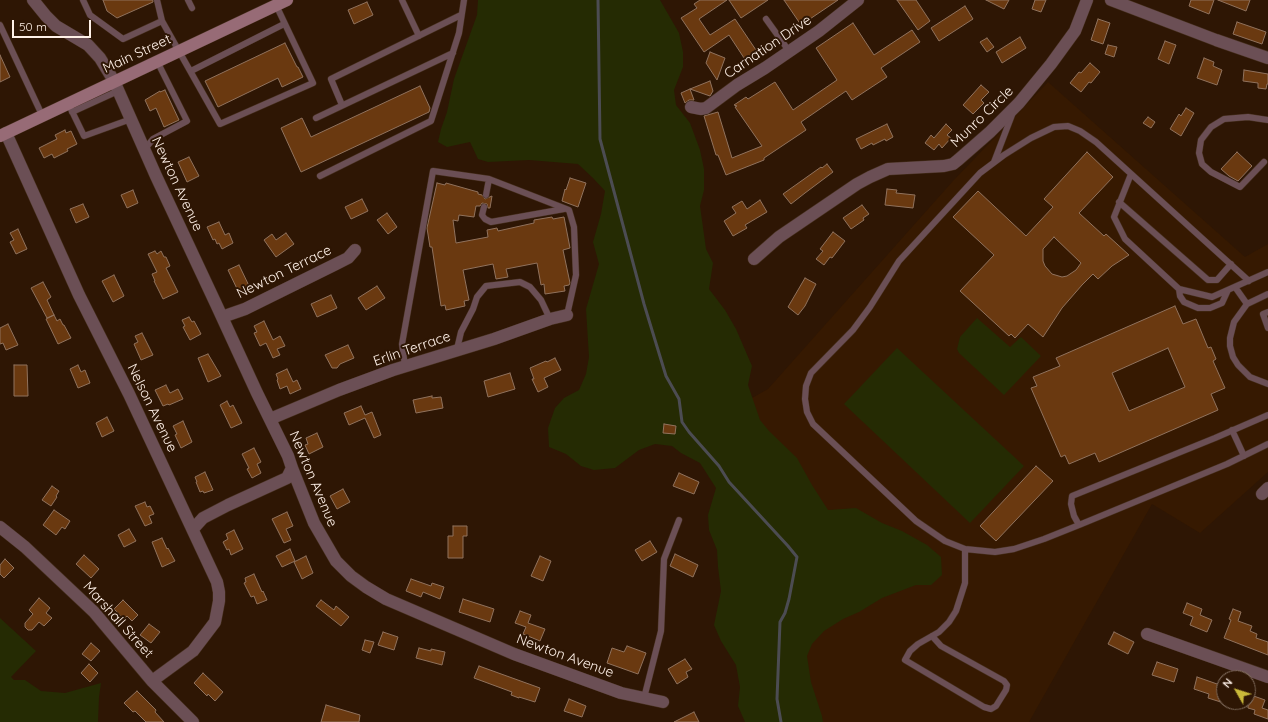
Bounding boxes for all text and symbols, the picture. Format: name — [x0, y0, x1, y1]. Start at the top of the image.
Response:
scale bar — [14, 12, 93, 38]
street label: Carnation Drive — [721, 12, 815, 82]
text: 50 m — [19, 19, 47, 34]
street label: Main Street — [100, 31, 174, 77]
street label: Munro Circle — [947, 83, 1017, 151]
street label: Newton Avenue — [148, 134, 206, 234]
street label: Newton Terrace — [234, 242, 334, 302]
street label: Erlin Terrace — [371, 328, 453, 370]
street label: Nelson Avenue — [123, 361, 181, 455]
street label: Newton Avenue — [285, 429, 341, 529]
street label: Marshall Street — [79, 578, 157, 662]
street label: Newton Avenue — [514, 631, 616, 681]
north arrow — [1216, 670, 1256, 710]
text: N — [1219, 676, 1235, 691]

